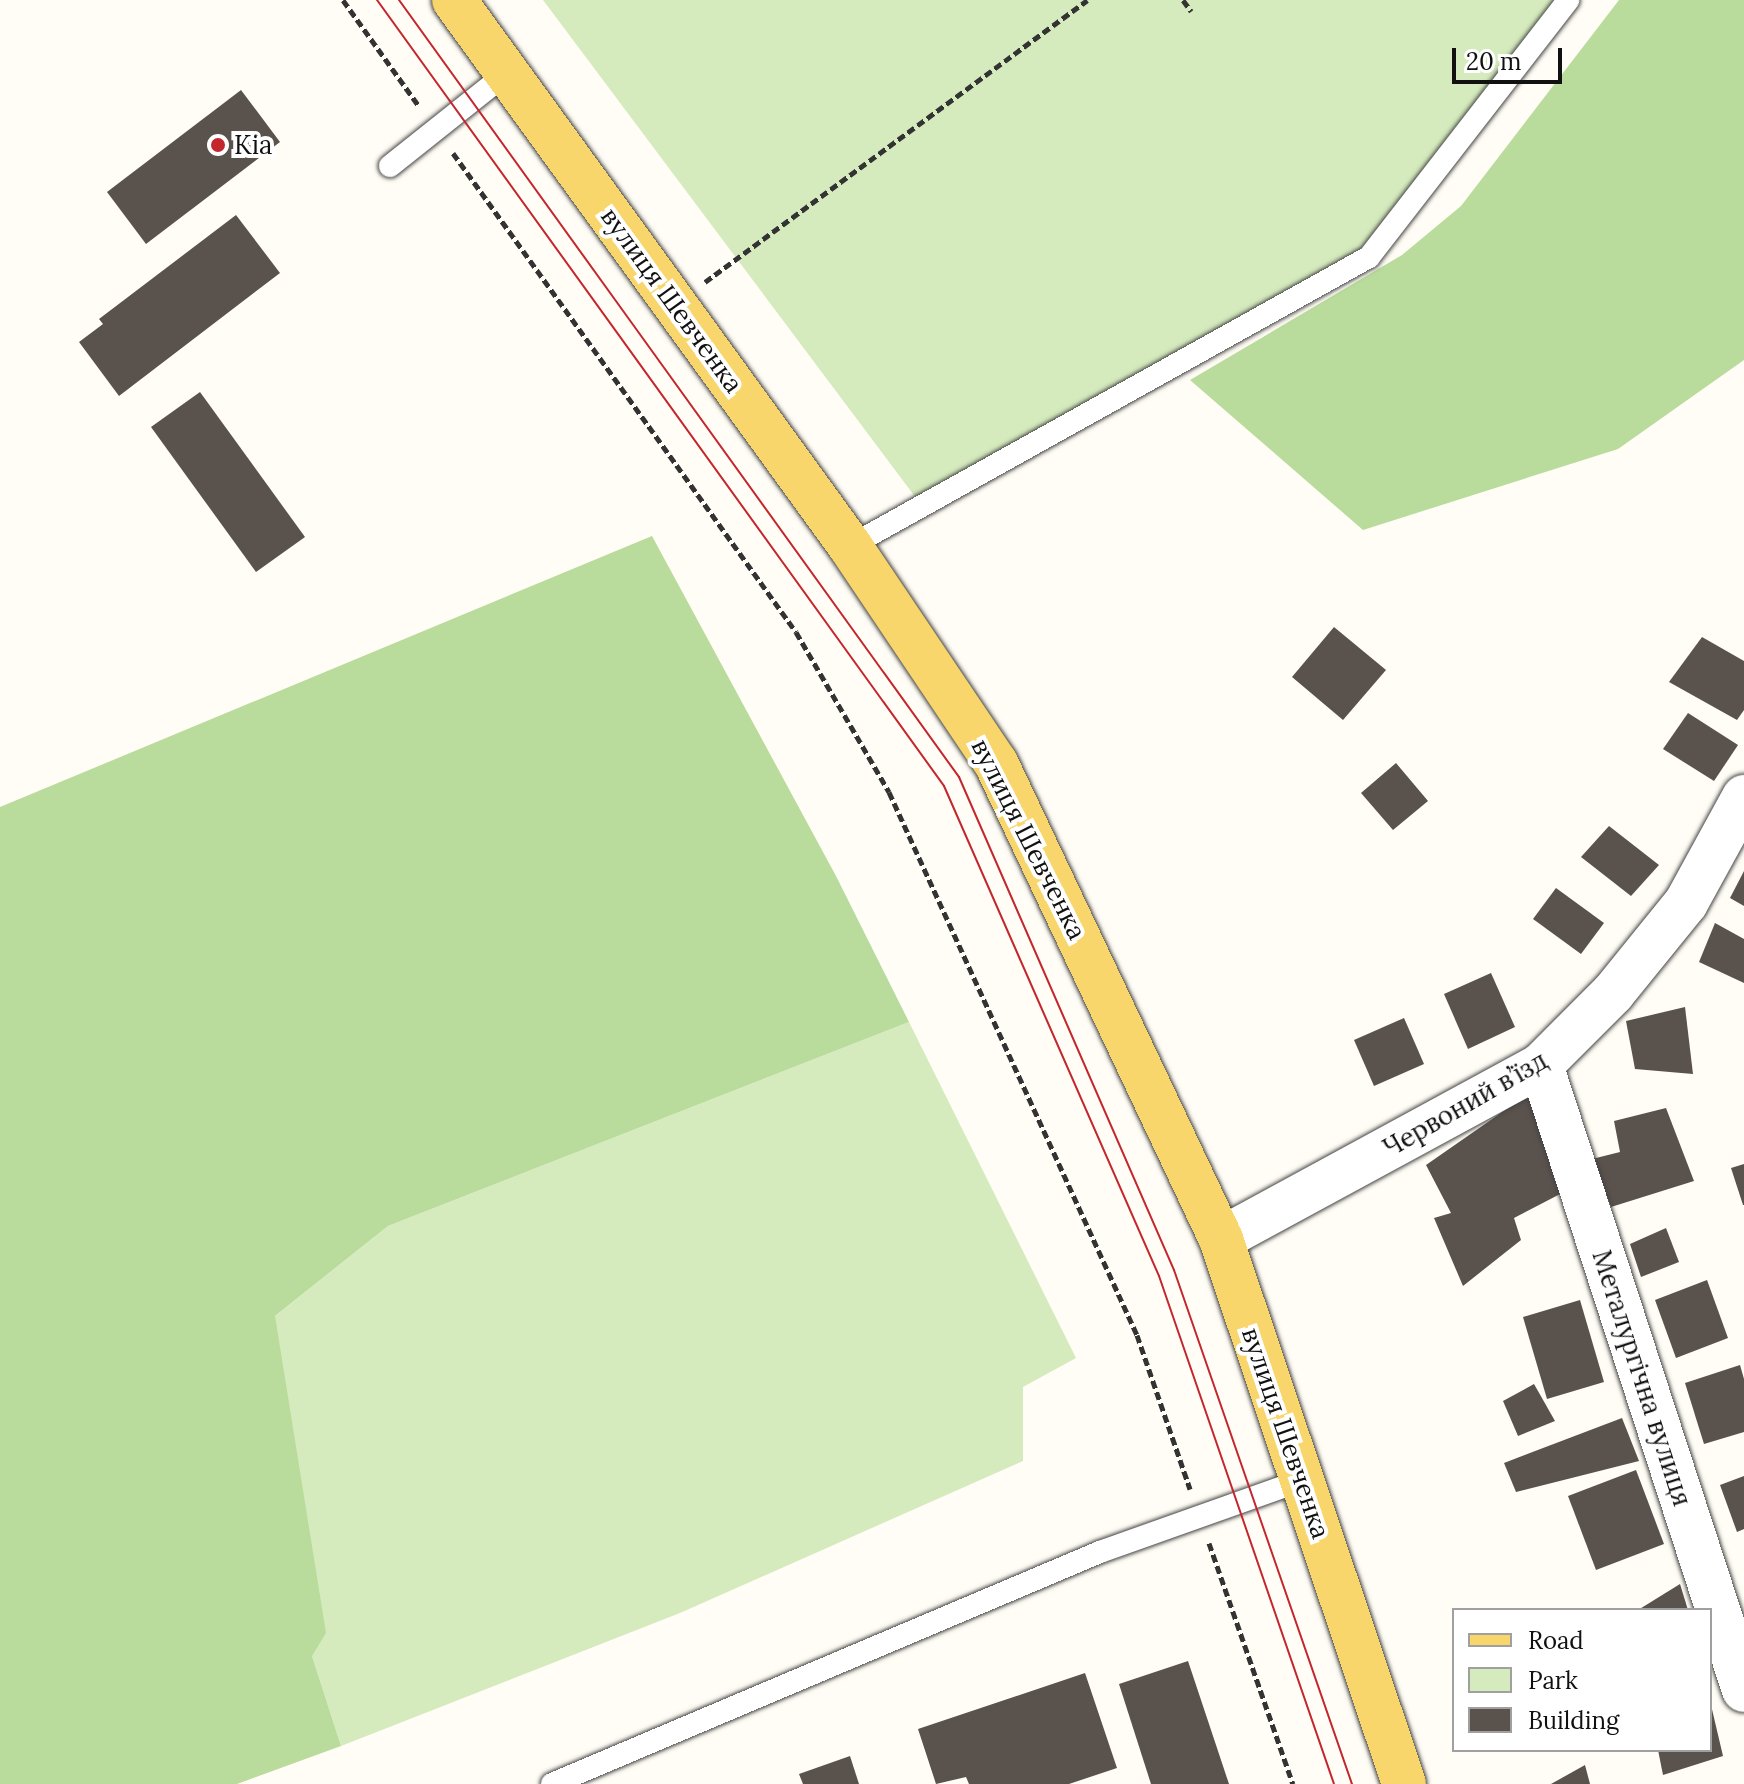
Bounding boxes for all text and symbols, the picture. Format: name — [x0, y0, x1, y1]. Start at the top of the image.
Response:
scale bar — [1456, 32, 1566, 82]
text: 20 m — [1466, 46, 1522, 77]
place label: Kia — [234, 129, 272, 161]
marker: Kia — [209, 136, 227, 154]
street label: вулиця Шевченка — [594, 201, 750, 399]
street label: вулиця Шевченка — [965, 733, 1093, 945]
street label: Червоний в’їзд — [1377, 1044, 1553, 1164]
street label: Металургічна вулиця — [1586, 1246, 1698, 1510]
street label: вулиця Шевченка — [1235, 1323, 1337, 1543]
legend — [1452, 1608, 1712, 1752]
text: Road — [1528, 1625, 1584, 1656]
text: Park — [1528, 1665, 1578, 1696]
text: Building — [1528, 1705, 1619, 1736]

